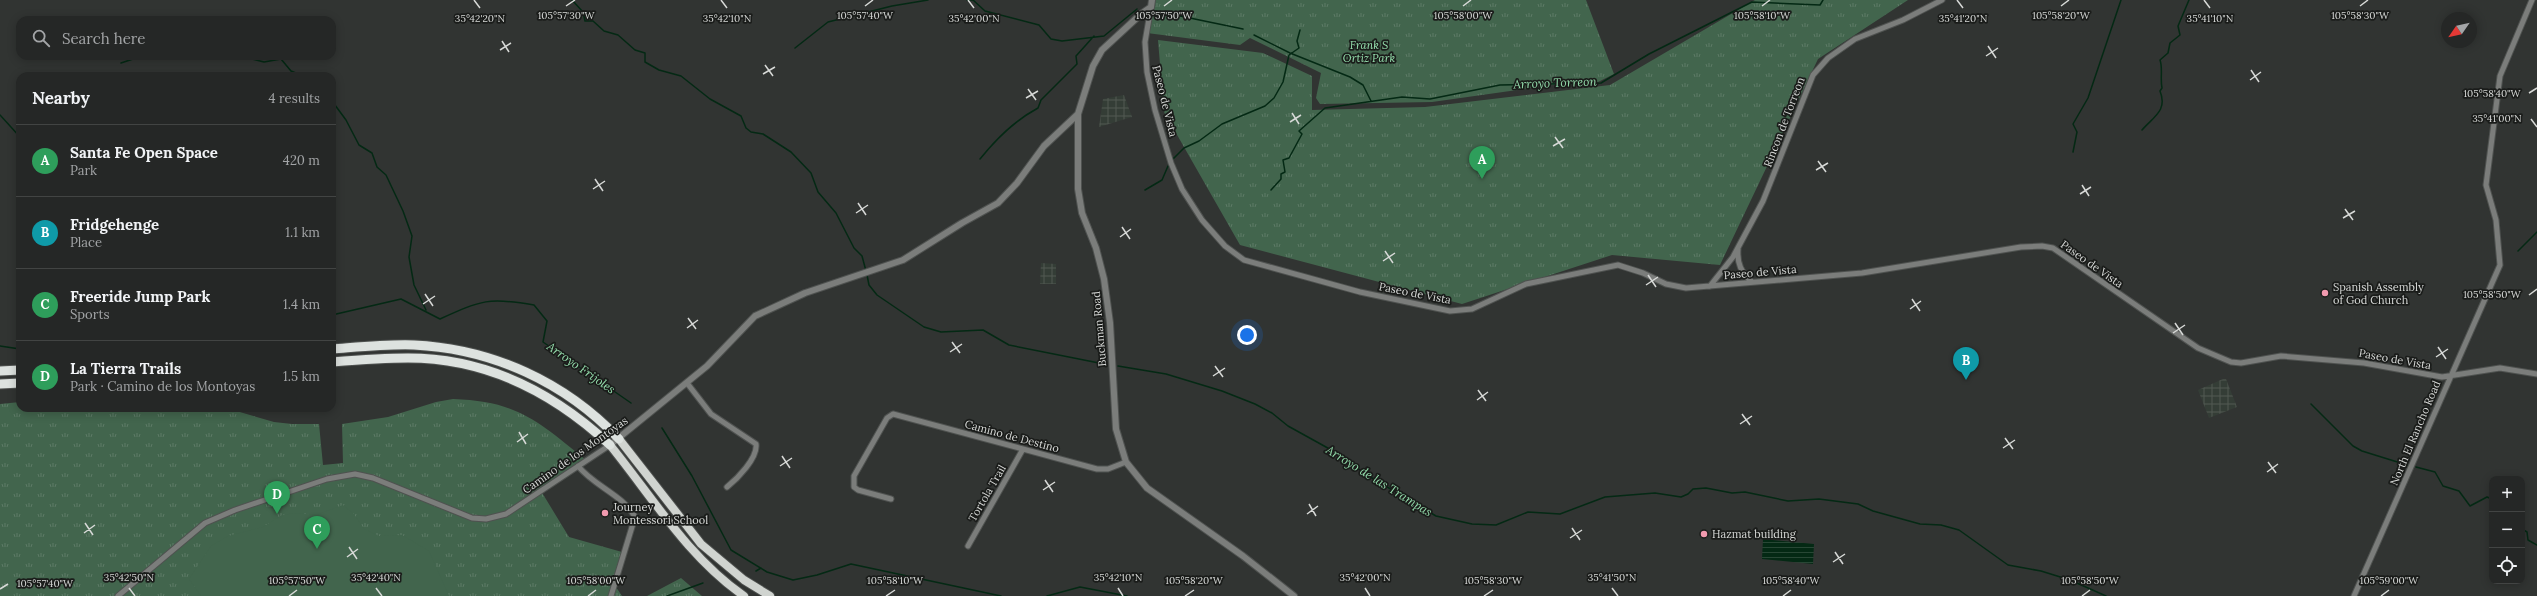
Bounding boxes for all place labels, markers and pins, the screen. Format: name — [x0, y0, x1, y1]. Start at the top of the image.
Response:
pin: A — [1469, 146, 1495, 179]
place label: Spanish Assembly of God Church — [2333, 280, 2424, 307]
marker: Spanish Assembly of God Church — [2320, 288, 2330, 298]
pin: B — [1953, 347, 1979, 380]
pin: D — [264, 481, 290, 514]
place label: Journey Montessori School — [612, 500, 708, 527]
marker: Journey Montessori School — [600, 508, 610, 518]
pin: C — [304, 516, 330, 549]
place label: Hazmat building — [1712, 527, 1797, 541]
marker: Hazmat building — [1699, 529, 1709, 539]

